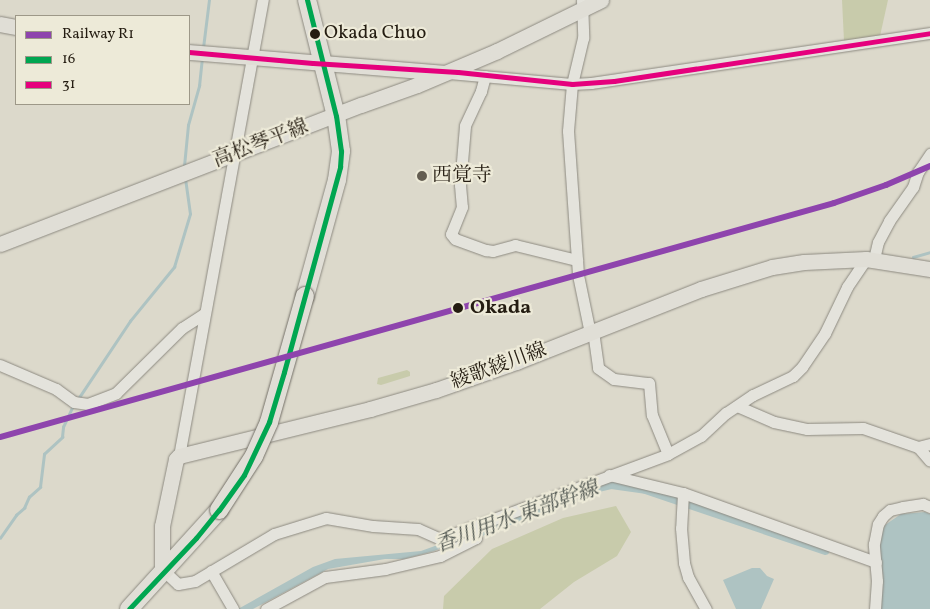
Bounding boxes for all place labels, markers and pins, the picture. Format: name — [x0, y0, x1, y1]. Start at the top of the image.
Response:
place label: Okada Chuo — [324, 23, 426, 45]
marker: Okada Chuo — [310, 29, 320, 39]
place label: 西覚寺 — [432, 164, 492, 188]
marker: 西覚寺 — [416, 170, 428, 182]
place label: Okada — [470, 296, 531, 320]
marker: Okada — [450, 300, 466, 316]

